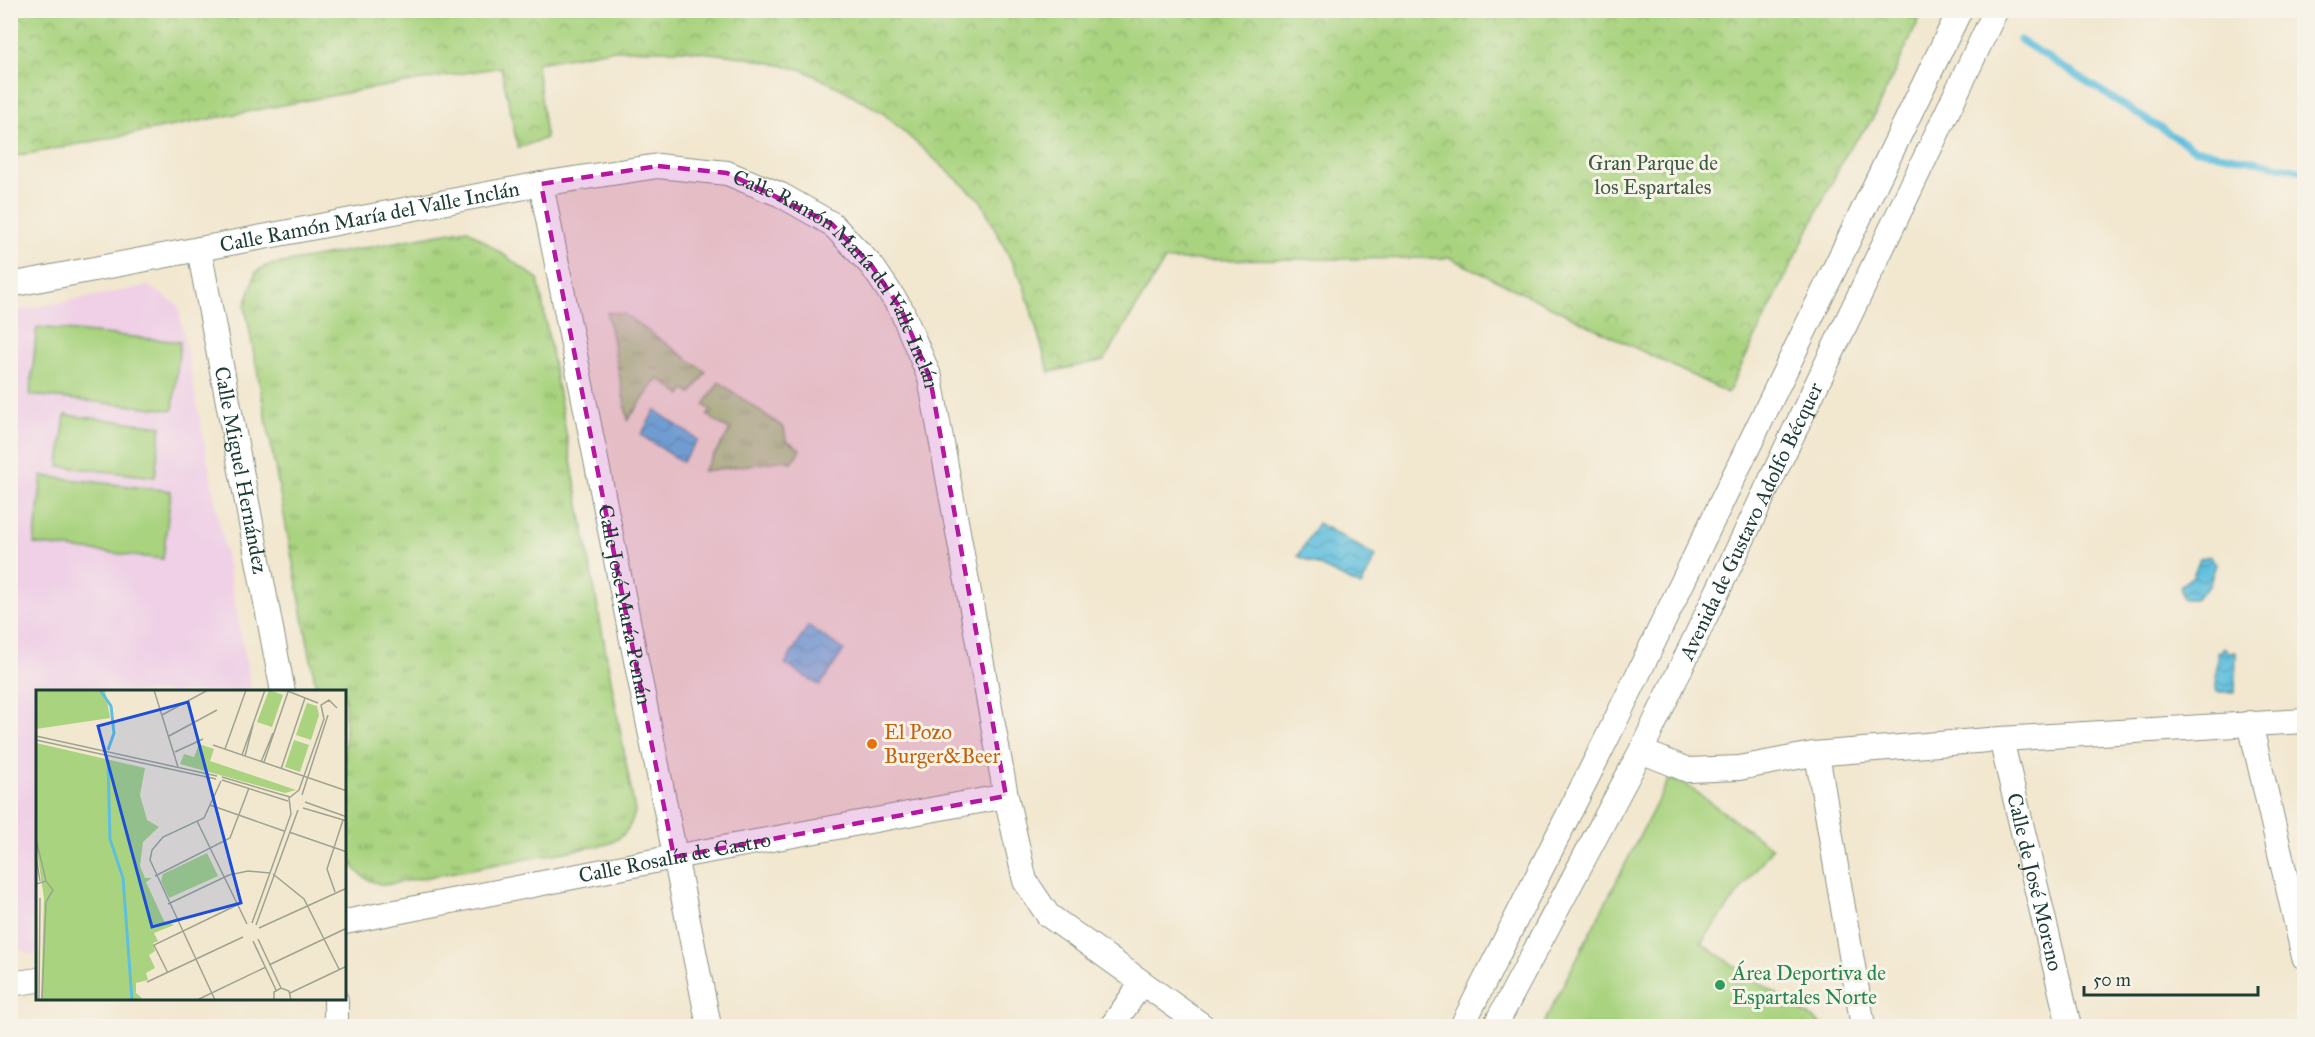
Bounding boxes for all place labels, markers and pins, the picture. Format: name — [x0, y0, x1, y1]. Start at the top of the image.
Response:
place label: El Pozo Burger&Beer — [884, 719, 1001, 769]
marker: El Pozo Burger&Beer — [865, 737, 879, 751]
place label: Área Deportiva de Espartales Norte — [1731, 960, 1886, 1010]
marker: Área Deportiva de Espartales Norte — [1713, 978, 1727, 992]

